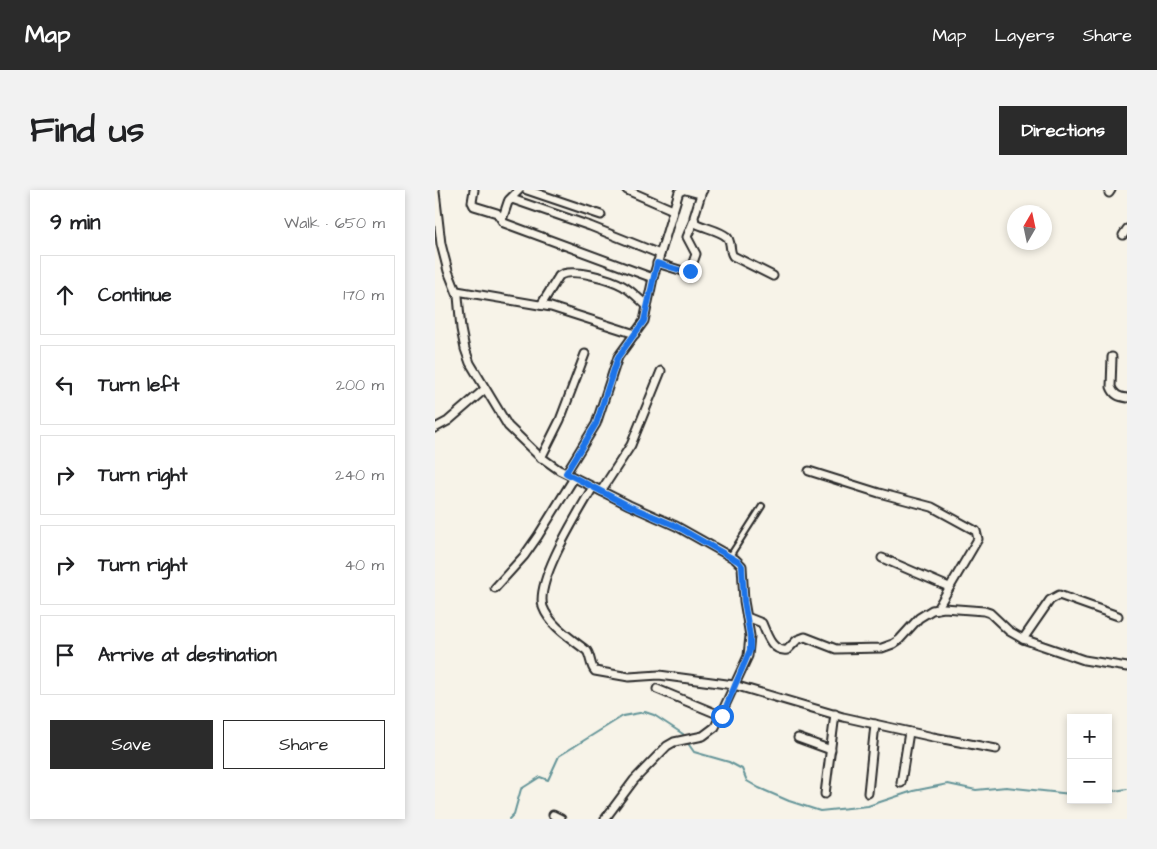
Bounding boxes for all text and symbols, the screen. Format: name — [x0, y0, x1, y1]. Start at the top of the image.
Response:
text: Map — [25, 18, 70, 52]
text: Map — [932, 23, 966, 48]
text: Layers — [994, 23, 1055, 48]
text: Share — [1083, 23, 1132, 48]
text: Find us — [30, 106, 144, 155]
button: Directions — [999, 106, 1127, 155]
north arrow — [1007, 205, 1052, 250]
text: 9 min — [50, 208, 100, 237]
text: Walk · 650 m — [284, 212, 385, 234]
route end — [679, 260, 702, 283]
icon: ahead — [51, 281, 79, 309]
text: Continue — [98, 282, 172, 309]
text: 170 m — [343, 284, 384, 306]
icon: left — [51, 371, 79, 399]
text: Turn left — [98, 372, 179, 399]
text: 200 m — [336, 374, 384, 396]
icon: right — [51, 461, 79, 489]
text: Turn right — [98, 462, 187, 489]
text: 240 m — [335, 464, 384, 486]
icon: right — [51, 551, 79, 579]
text: Turn right — [98, 552, 187, 579]
text: 40 m — [344, 554, 384, 576]
icon: arrive — [51, 641, 79, 669]
text: Arrive at destination — [98, 642, 277, 669]
route start — [711, 705, 734, 728]
map controls — [1067, 714, 1112, 804]
button: + — [1067, 714, 1112, 759]
button: Save — [50, 720, 213, 769]
button: Share — [223, 720, 385, 769]
button: − — [1067, 759, 1112, 804]

